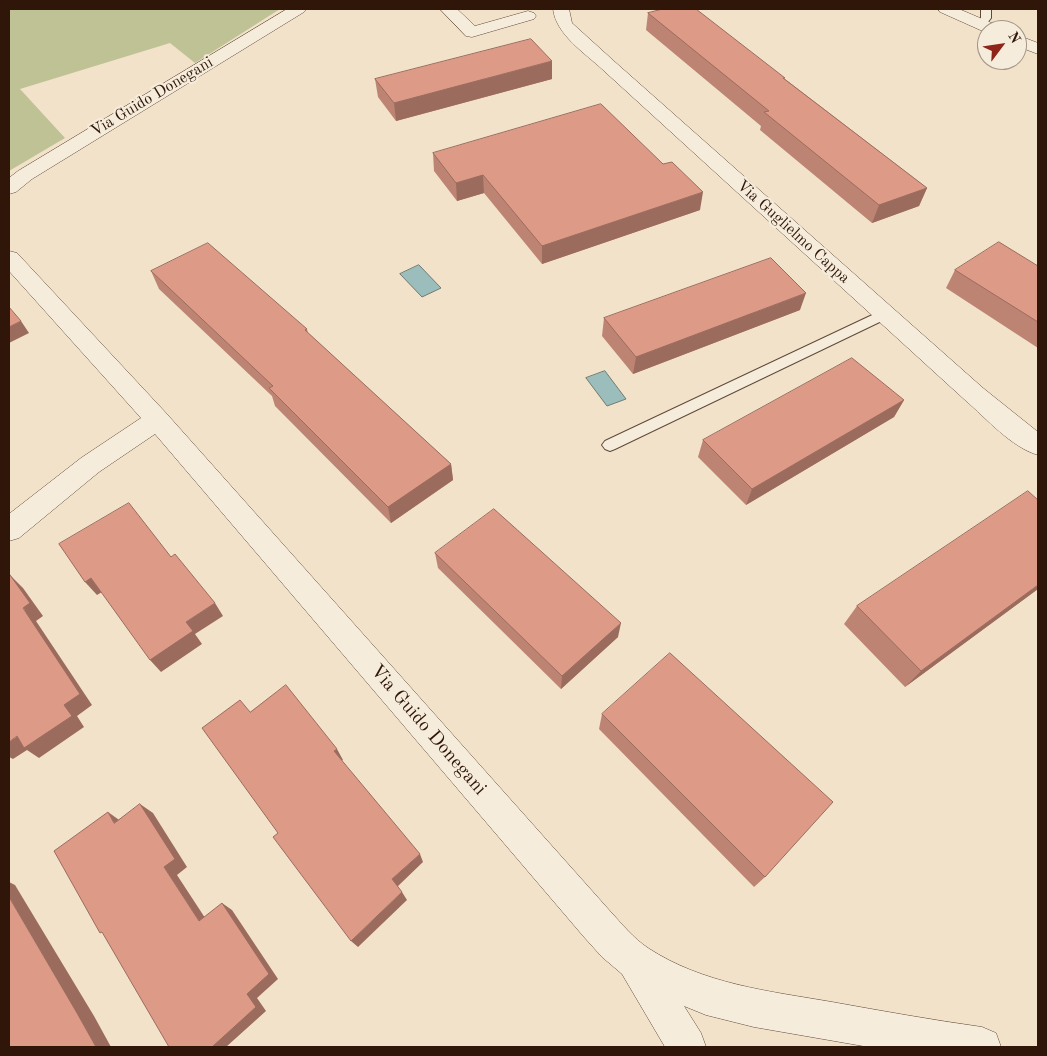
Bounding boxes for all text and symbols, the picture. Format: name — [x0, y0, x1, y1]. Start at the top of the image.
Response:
north arrow — [977, 20, 1027, 70]
text: N — [1005, 30, 1023, 46]
street label: Via Guido Donegani — [87, 53, 217, 141]
street label: Via Guglielmo Cappa — [732, 176, 854, 288]
street label: Via Guido Donegani — [365, 660, 491, 800]

